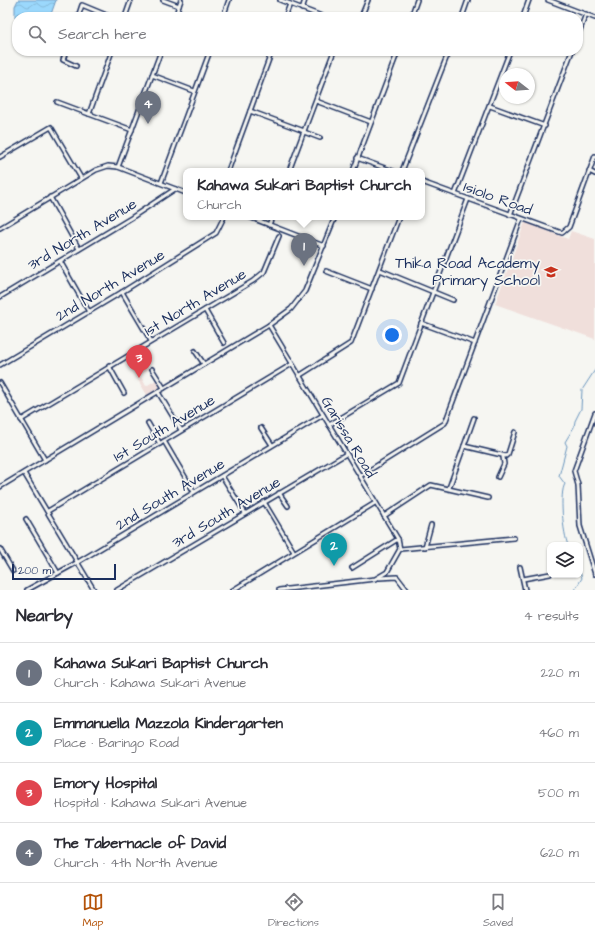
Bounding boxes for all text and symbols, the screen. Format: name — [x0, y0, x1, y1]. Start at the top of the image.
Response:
search box — [12, 12, 583, 56]
icon: search — [26, 23, 48, 45]
text: Search here — [58, 24, 147, 45]
north arrow — [499, 68, 535, 104]
pin: 4 — [135, 91, 161, 124]
popup — [183, 168, 425, 220]
text: Kahawa Sukari Baptist Church — [197, 175, 411, 196]
street label: Isiolo Road — [461, 176, 535, 221]
street label: 3rd North Avenue — [24, 194, 141, 275]
text: Church — [197, 196, 241, 214]
pin: 1 — [291, 233, 317, 266]
street label: 2nd North Avenue — [52, 244, 169, 326]
place label: Thika Road Academy Primary School — [395, 253, 540, 292]
street label: 1st North Avenue — [140, 264, 250, 341]
school or university icon: Thika Road Academy Primary School — [543, 264, 559, 280]
your location — [382, 325, 402, 345]
pin: 3 — [126, 345, 152, 378]
street label: 1st South Avenue — [109, 390, 219, 467]
street label: Garissa Road — [316, 393, 381, 482]
street label: 2nd South Avenue — [112, 454, 229, 535]
street label: 3rd South Avenue — [168, 472, 285, 553]
pin: 2 — [321, 533, 347, 566]
map controls — [547, 542, 583, 578]
button: layers — [547, 542, 583, 578]
scale bar — [12, 562, 116, 581]
text: 200 m — [18, 563, 51, 578]
text: Nearby — [16, 604, 73, 628]
text: 4 results — [524, 607, 579, 625]
text: Kahawa Sukari Baptist Church — [54, 653, 268, 674]
text: 1 — [28, 664, 30, 682]
text: 220 m — [541, 664, 579, 682]
text: Church · Kahawa Sukari Avenue — [54, 674, 246, 692]
text: Emmanuella Mazzola Kindergarten — [54, 713, 283, 734]
text: 2 — [25, 724, 33, 742]
text: 460 m — [538, 724, 579, 742]
text: Place · Baringo Road — [54, 734, 179, 752]
text: Emory Hospital — [54, 773, 157, 794]
text: 3 — [26, 784, 32, 802]
text: 500 m — [538, 784, 579, 802]
text: Hospital · Kahawa Sukari Avenue — [54, 794, 247, 812]
text: The Tabernacle of David — [54, 833, 226, 854]
text: 4 — [25, 844, 33, 862]
text: 620 m — [540, 844, 579, 862]
text: Church · 4th North Avenue — [54, 854, 218, 872]
tab: Map — [82, 891, 104, 930]
tab: Directions — [268, 891, 319, 930]
tab: Saved — [483, 891, 513, 930]

